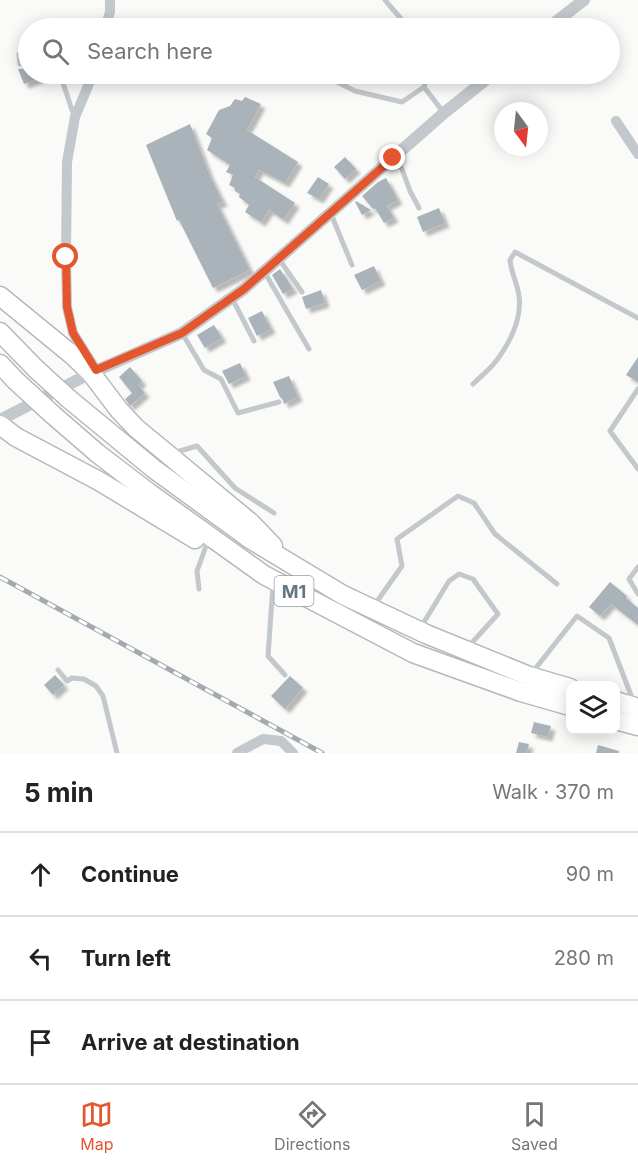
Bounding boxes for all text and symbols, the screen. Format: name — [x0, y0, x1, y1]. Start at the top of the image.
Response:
search box — [18, 18, 620, 84]
icon: search — [39, 35, 72, 68]
text: Search here — [87, 38, 213, 64]
north arrow — [494, 102, 548, 156]
route end — [379, 144, 405, 170]
route start — [52, 243, 78, 269]
road number: M1 — [274, 576, 314, 606]
map controls — [566, 681, 620, 735]
button: layers — [566, 681, 620, 735]
text: 5 min — [24, 777, 94, 808]
text: Walk · 370 m — [492, 780, 614, 804]
icon: ahead — [24, 858, 57, 891]
text: Continue — [81, 861, 179, 887]
text: 90 m — [566, 862, 614, 886]
icon: left — [24, 942, 57, 975]
text: Turn left — [81, 945, 171, 971]
text: 280 m — [554, 946, 614, 970]
icon: arrive — [24, 1026, 57, 1059]
text: Arrive at destination — [81, 1029, 300, 1055]
tab: Map — [80, 1098, 114, 1154]
tab: Directions — [274, 1098, 350, 1154]
tab: Saved — [511, 1098, 558, 1154]

